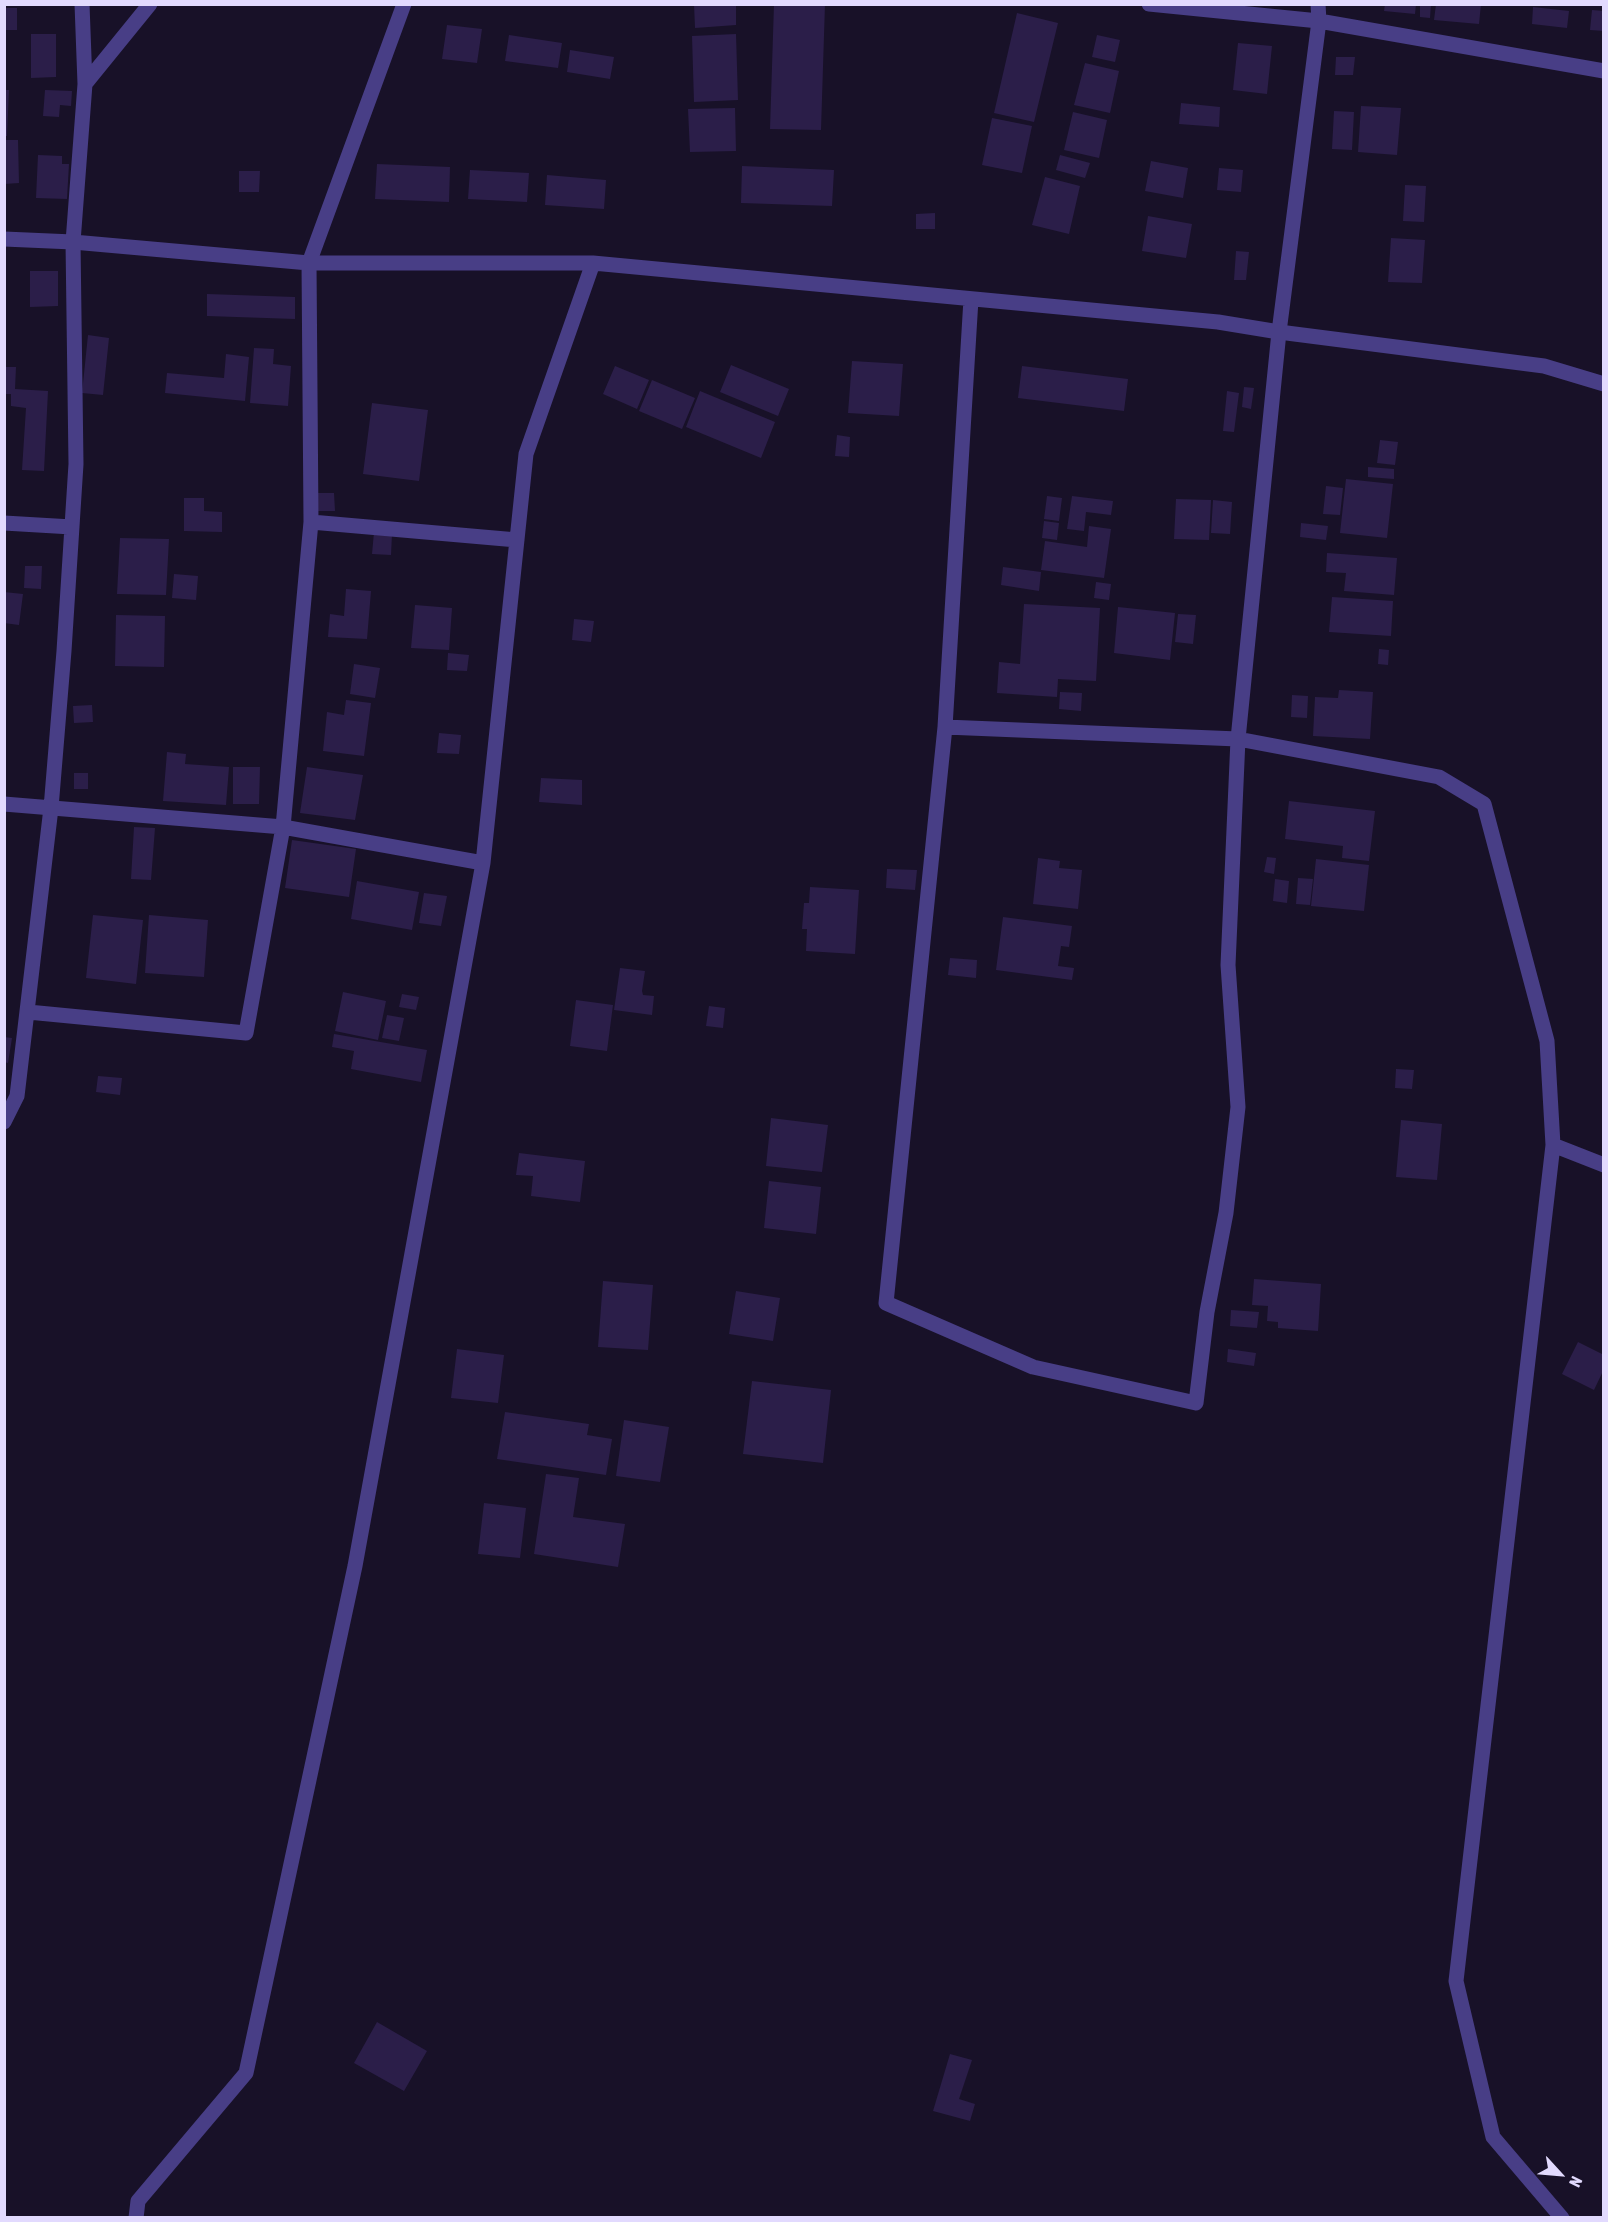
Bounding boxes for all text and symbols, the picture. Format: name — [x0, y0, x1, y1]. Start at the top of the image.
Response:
north arrow — [1530, 2144, 1590, 2204]
text: N — [1566, 2174, 1586, 2190]

